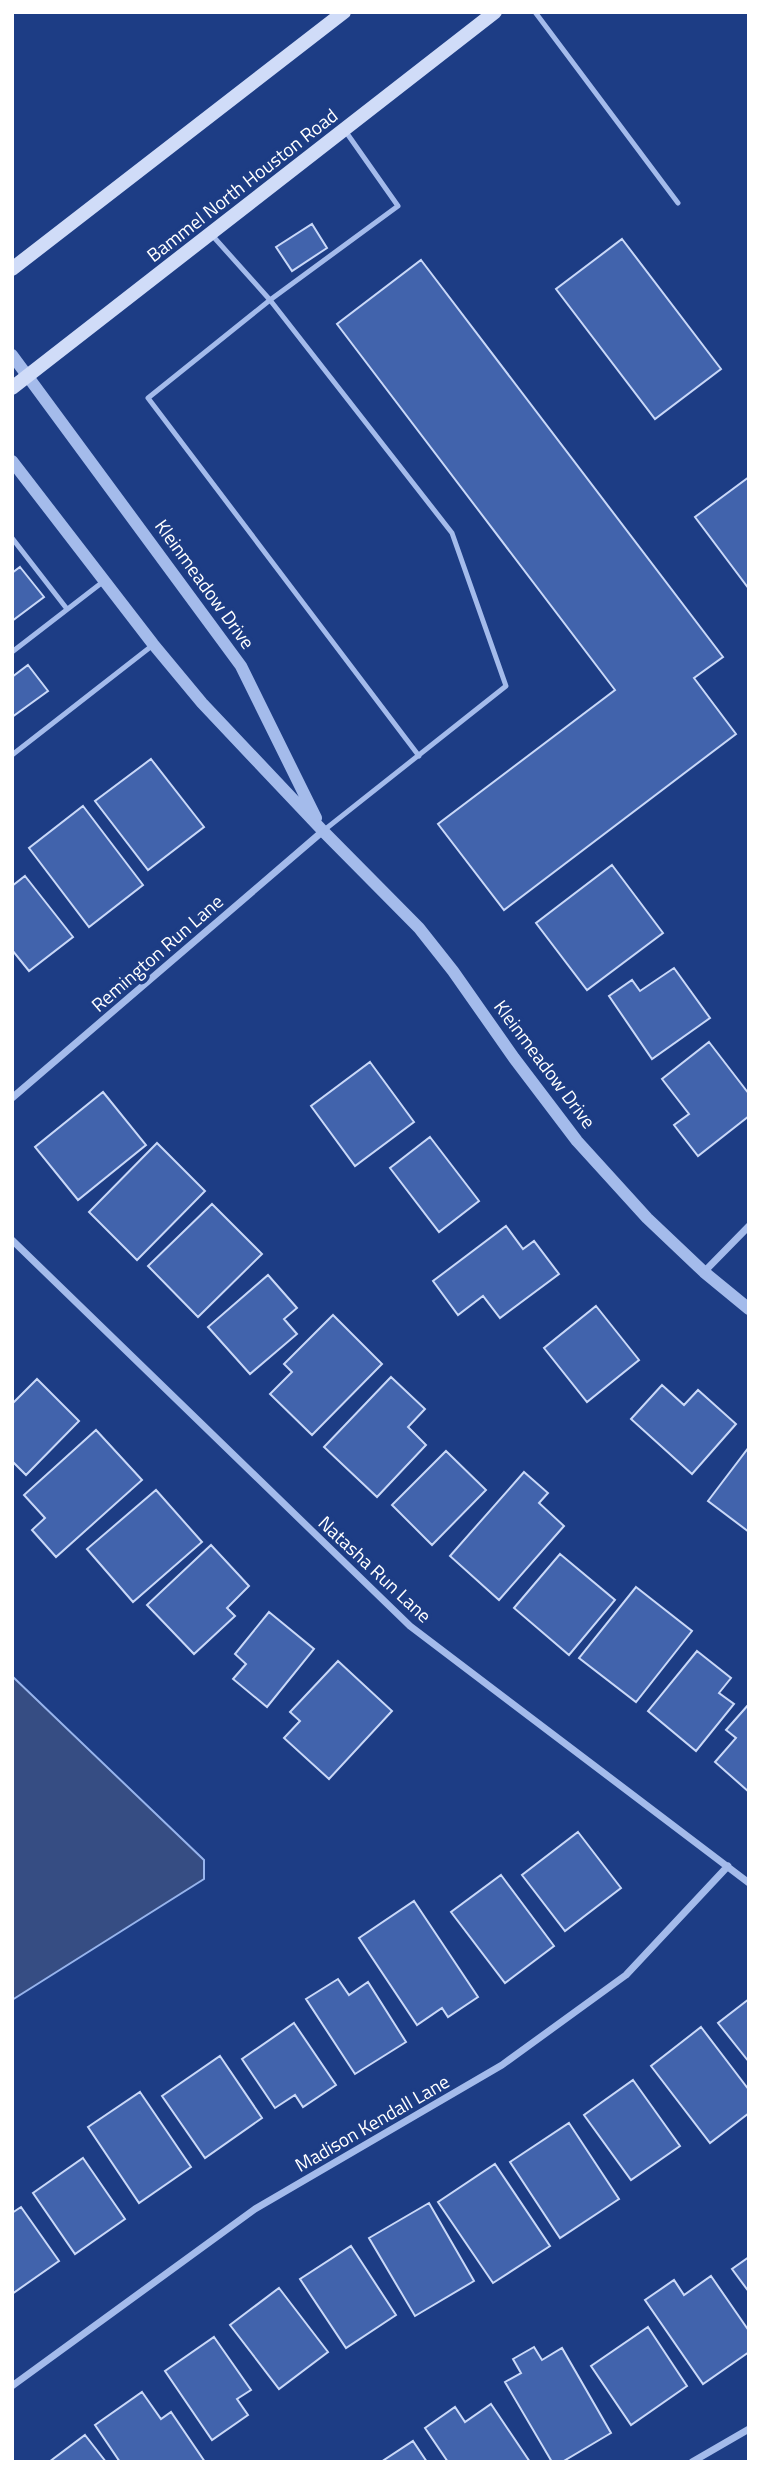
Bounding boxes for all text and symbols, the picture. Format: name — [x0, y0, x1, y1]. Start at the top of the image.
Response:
street label: Bammel North Houston Road — [140, 101, 343, 269]
street label: Kleinmeadow Drive — [148, 513, 263, 655]
street label: Remington Run Lane — [84, 887, 229, 1018]
street label: Kleinmeadow Drive — [487, 993, 603, 1134]
street label: Natasha Run Lane — [312, 1508, 439, 1629]
street label: Madison Kendall Lane — [289, 2066, 454, 2179]

